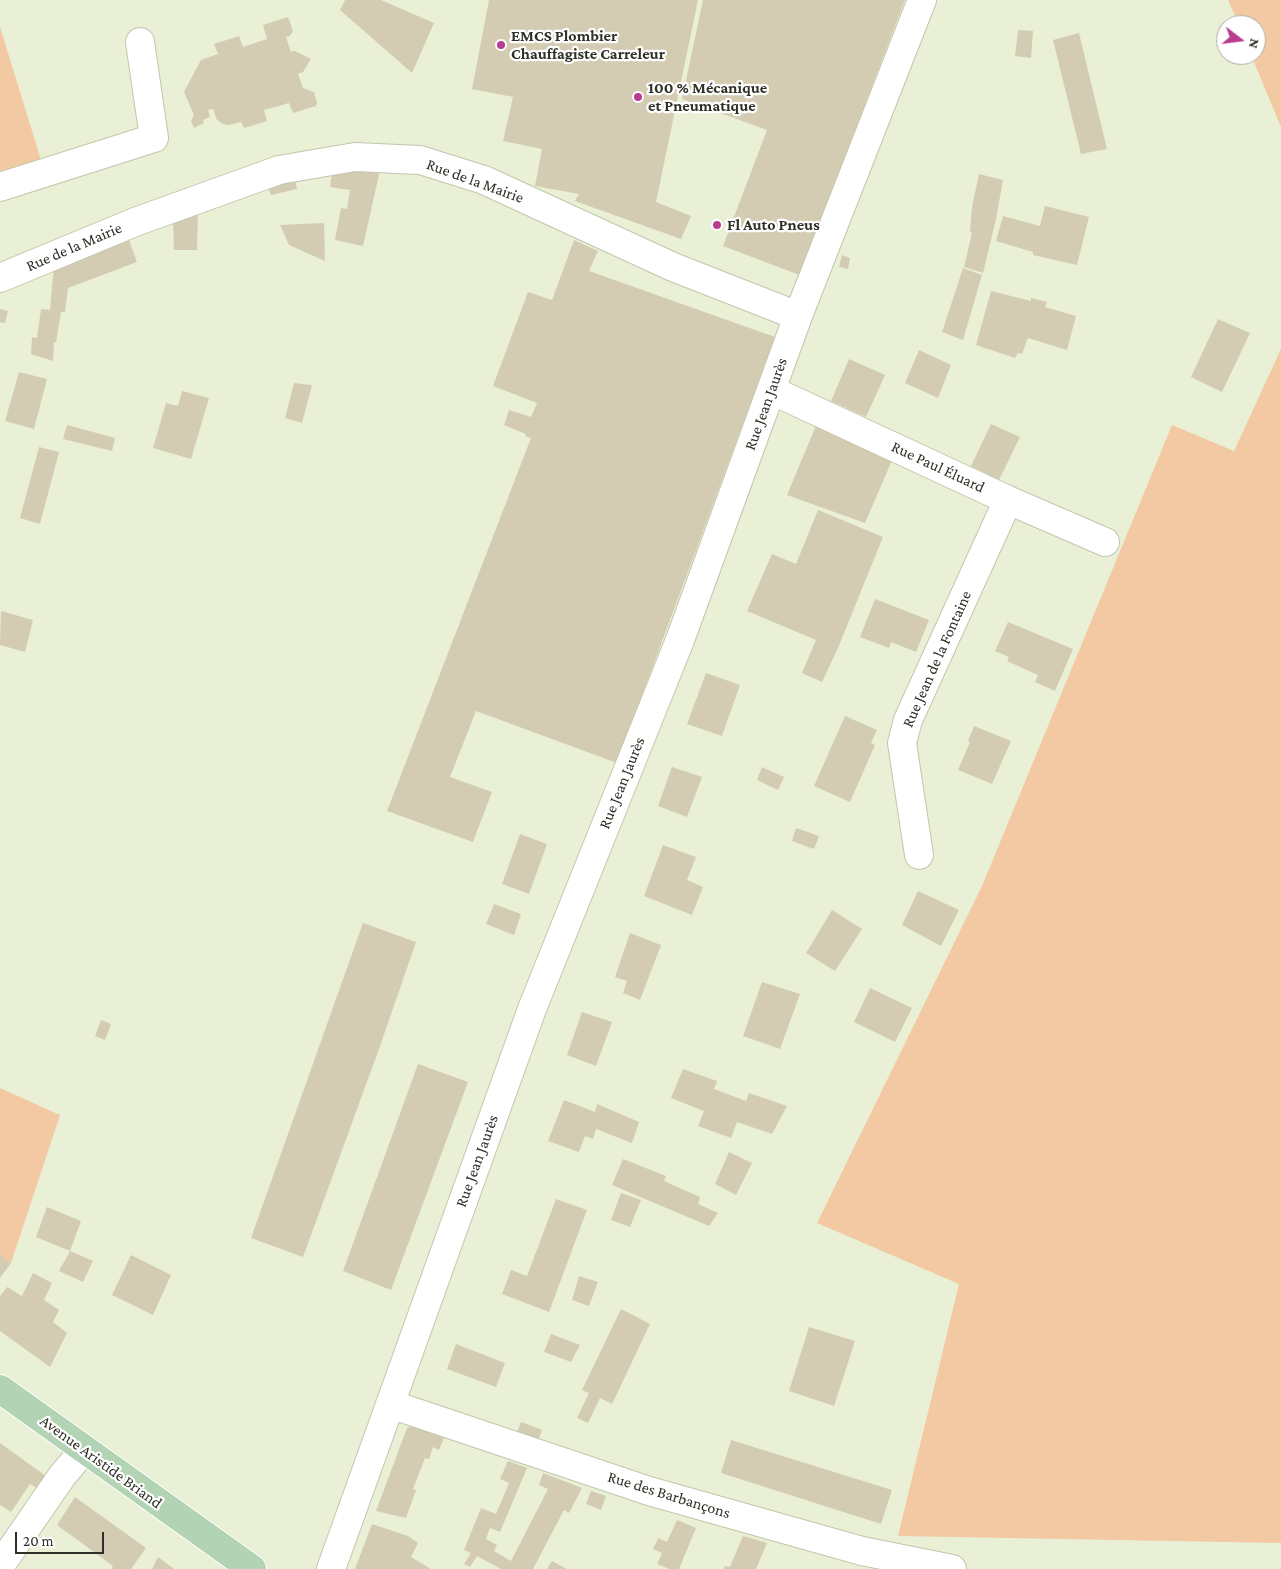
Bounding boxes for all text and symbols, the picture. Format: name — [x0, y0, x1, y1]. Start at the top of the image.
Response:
north arrow — [1216, 15, 1266, 65]
place label: EMCS Plombier Chauffagiste Carreleur — [511, 26, 665, 64]
text: N — [1246, 37, 1263, 50]
marker: EMCS Plombier Chauffagiste Carreleur — [495, 39, 507, 51]
place label: 100 % Mécanique et Pneumatique — [648, 78, 767, 116]
marker: 100 % Mécanique et Pneumatique — [632, 91, 644, 103]
street label: Rue de la Mairie — [424, 155, 526, 207]
place label: Fl Auto Pneus — [727, 215, 820, 235]
street label: Rue de la Mairie — [23, 218, 125, 276]
marker: Fl Auto Pneus — [711, 219, 723, 231]
street label: Rue Jean Jaurès — [740, 355, 792, 453]
street label: Rue Paul Éluard — [888, 437, 988, 497]
street label: Rue Jean de la Fontaine — [898, 588, 976, 730]
street label: Rue Jean Jaurès — [595, 734, 649, 832]
street label: Rue Jean Jaurès — [451, 1112, 503, 1210]
street label: Avenue Aristide Briand — [36, 1411, 166, 1513]
street label: Rue des Barbançons — [605, 1467, 733, 1523]
scale bar — [18, 1522, 106, 1554]
text: 20 m — [23, 1533, 54, 1549]

